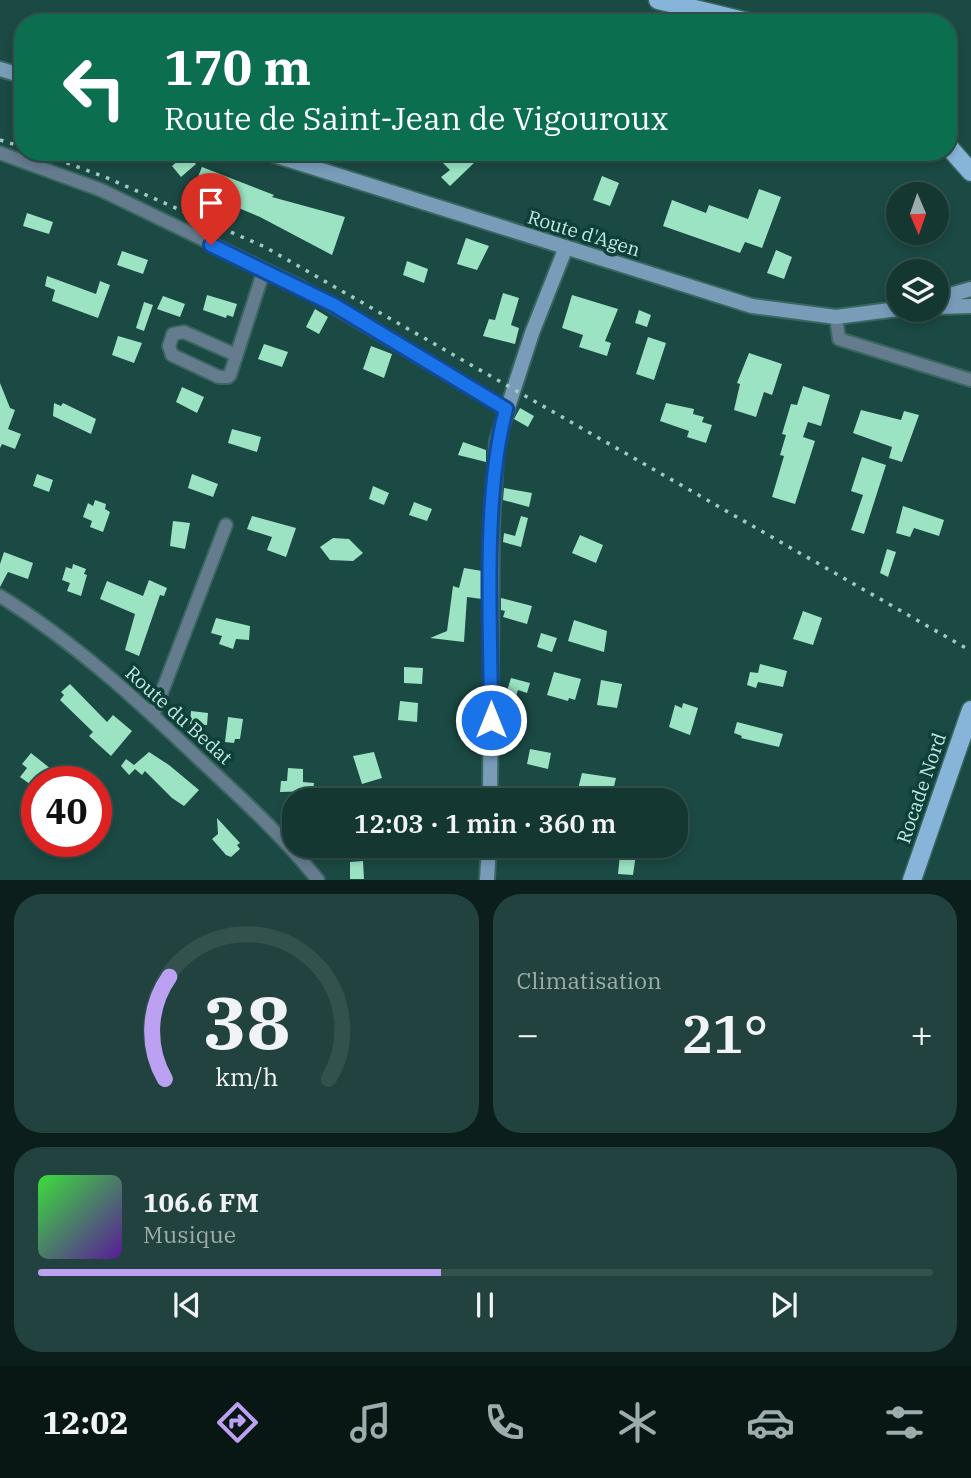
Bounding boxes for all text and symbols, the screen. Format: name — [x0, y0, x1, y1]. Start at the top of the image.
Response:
text: 170 m — [164, 35, 311, 98]
icon: left — [49, 42, 140, 133]
text: Route de Saint-Jean de Vigouroux — [164, 97, 668, 139]
pin — [181, 173, 241, 245]
north arrow — [886, 182, 948, 245]
map controls — [886, 182, 949, 322]
icon: arrive — [192, 184, 230, 222]
street label: Route d'Agen — [525, 205, 643, 261]
button: layers — [886, 259, 949, 322]
street label: Route du Bedat — [121, 661, 238, 769]
position arrow — [454, 683, 528, 757]
street label: Rocade Nord — [891, 730, 951, 846]
speed limit sign: 40 — [21, 766, 112, 857]
text: 12:03 · 1 min · 360 m — [354, 806, 616, 840]
text: Climatisation — [517, 965, 662, 995]
text: 38 — [203, 975, 290, 1070]
text: 21° — [681, 1000, 768, 1067]
text: − — [517, 1009, 539, 1058]
text: + — [910, 1009, 933, 1058]
text: km/h — [215, 1060, 278, 1093]
text: 106.6 FM — [143, 1185, 259, 1219]
text: Musique — [143, 1219, 236, 1249]
icon: previous — [168, 1286, 206, 1324]
icon: pause — [466, 1286, 504, 1324]
icon: next — [765, 1286, 803, 1324]
icon: directions — [213, 1398, 262, 1447]
icon: music — [346, 1398, 395, 1447]
icon: phone — [480, 1398, 529, 1447]
icon: climate — [613, 1398, 662, 1447]
icon: car — [746, 1398, 795, 1447]
icon: filters — [880, 1398, 929, 1447]
text: 12:02 — [42, 1401, 129, 1443]

